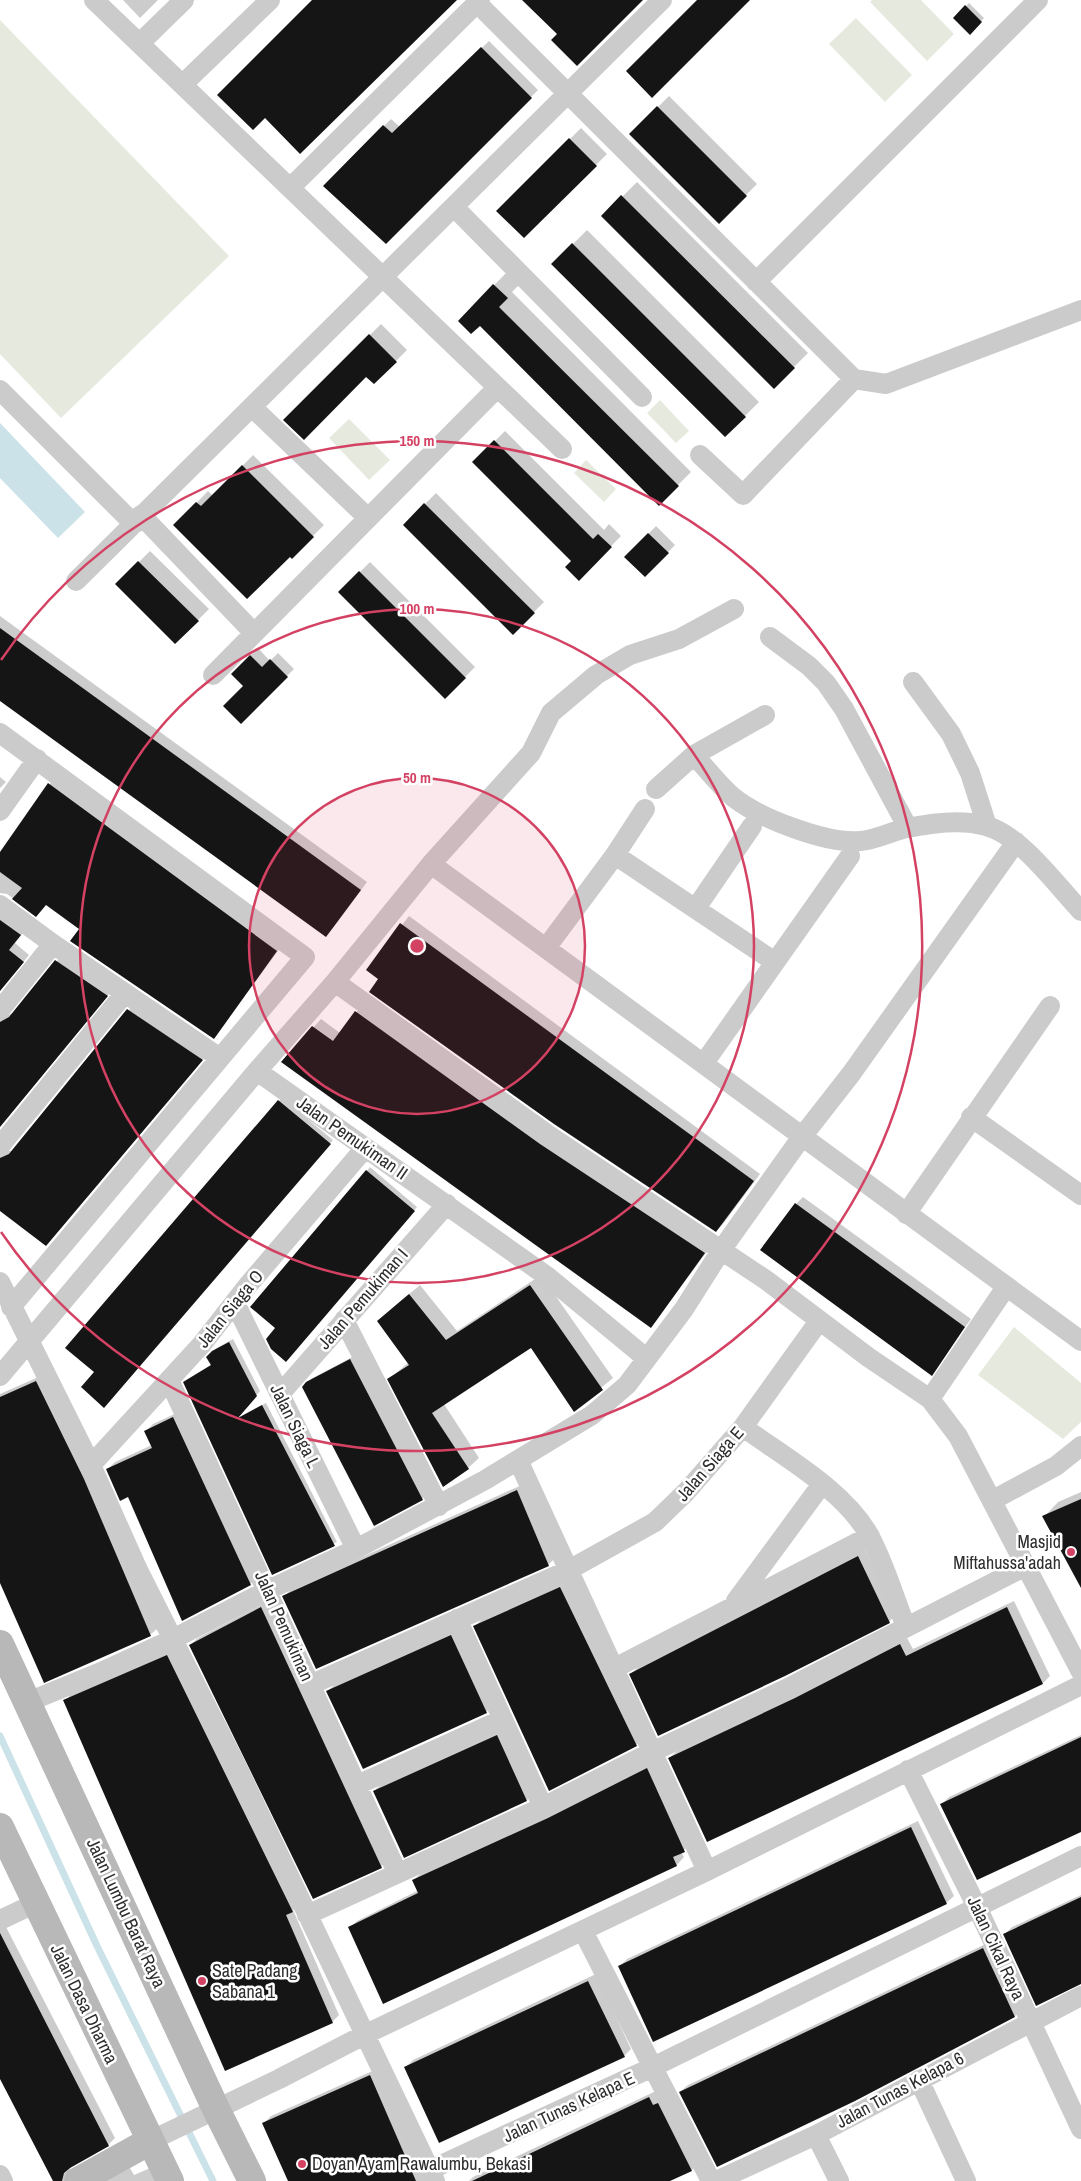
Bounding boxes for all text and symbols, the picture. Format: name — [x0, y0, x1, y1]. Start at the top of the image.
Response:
text: 150 m — [400, 430, 434, 451]
text: 100 m — [400, 598, 434, 619]
text: 50 m — [403, 767, 431, 788]
centre of rings — [408, 937, 426, 955]
street label: Jalan Pemukiman II — [292, 1090, 413, 1185]
street label: Jalan Pemukiman I — [312, 1243, 414, 1355]
street label: Jalan Siaga O — [190, 1264, 269, 1353]
street label: Jalan Siaga L — [264, 1380, 326, 1472]
street label: Jalan Siaga E — [670, 1421, 749, 1507]
place label: Masjid Miftahussa'adah — [953, 1529, 1061, 1575]
marker: Masjid Miftahussa'adah — [1065, 1546, 1077, 1558]
street label: Jalan Pemukiman — [249, 1567, 320, 1685]
street label: Jalan Lumbu Barat Raya — [81, 1834, 172, 1992]
street label: Jalan Cikal Raya — [962, 1892, 1031, 2004]
street label: Jalan Dasa Dharma — [45, 1940, 124, 2068]
place label: Sate Padang Sabana 1 — [212, 1958, 298, 2004]
marker: Sate Padang Sabana 1 — [196, 1975, 208, 1987]
street label: Jalan Tunas Kelapa 6 — [832, 2045, 968, 2134]
street label: Jalan Tunas Kelapa E — [499, 2065, 639, 2148]
place label: Doyan Ayam Rawalumbu, Bekasi — [312, 2151, 531, 2176]
marker: Doyan Ayam Rawalumbu, Bekasi — [296, 2158, 308, 2170]

